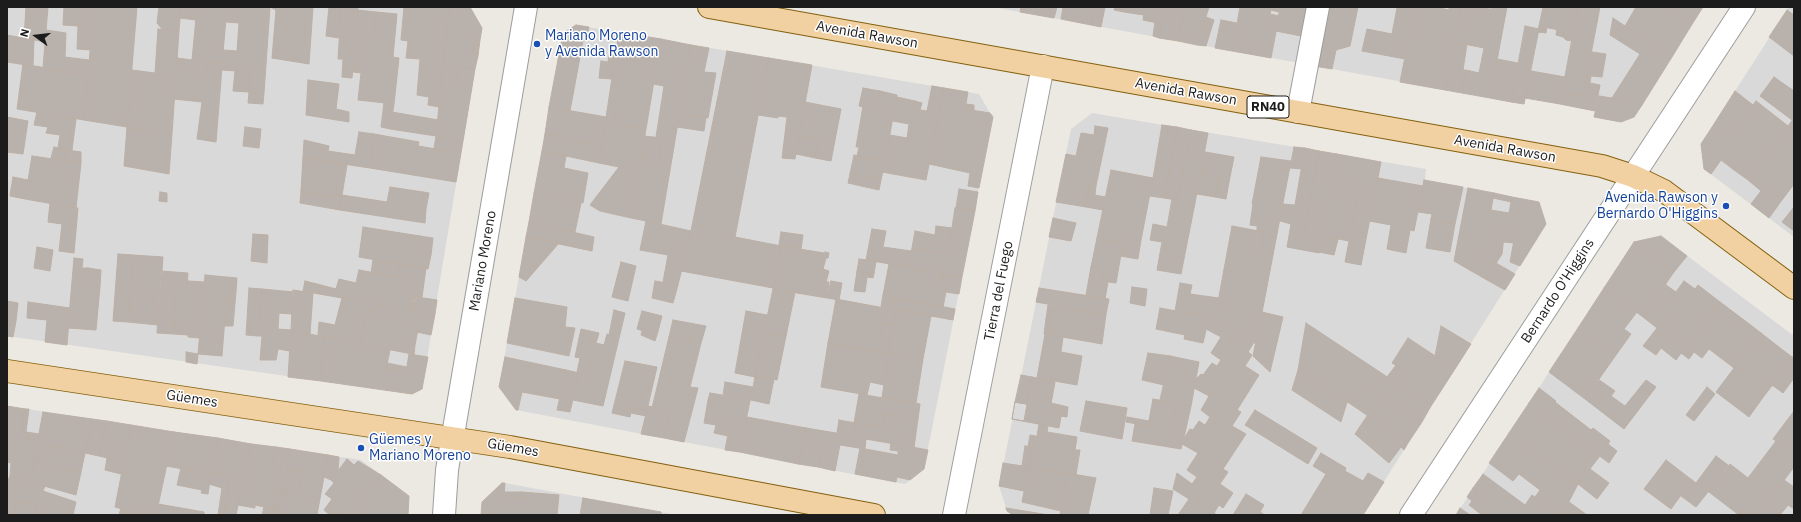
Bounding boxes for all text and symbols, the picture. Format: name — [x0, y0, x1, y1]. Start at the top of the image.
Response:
north arrow — [16, 16, 56, 56]
street label: Avenida Rawson — [815, 18, 919, 52]
text: N — [17, 27, 32, 39]
place label: Mariano Moreno y Avenida Rawson — [545, 28, 658, 60]
marker: Mariano Moreno y Avenida Rawson — [532, 39, 542, 49]
street label: Avenida Rawson — [1134, 75, 1238, 109]
road number: RN40 — [1247, 96, 1289, 118]
street label: Avenida Rawson — [1453, 132, 1557, 166]
place label: Avenida Rawson y Bernardo O'Higgins — [1597, 190, 1718, 222]
marker: Avenida Rawson y Bernardo O'Higgins — [1721, 201, 1731, 211]
street label: Mariano Moreno — [466, 209, 500, 313]
street label: Bernardo O'Higgins — [1518, 236, 1598, 346]
street label: Tierra del Fuego — [981, 240, 1017, 342]
street label: Güemes — [165, 387, 219, 411]
place label: Güemes y Mariano Moreno — [369, 432, 471, 464]
street label: Güemes — [486, 435, 540, 461]
marker: Güemes y Mariano Moreno — [356, 443, 366, 453]

